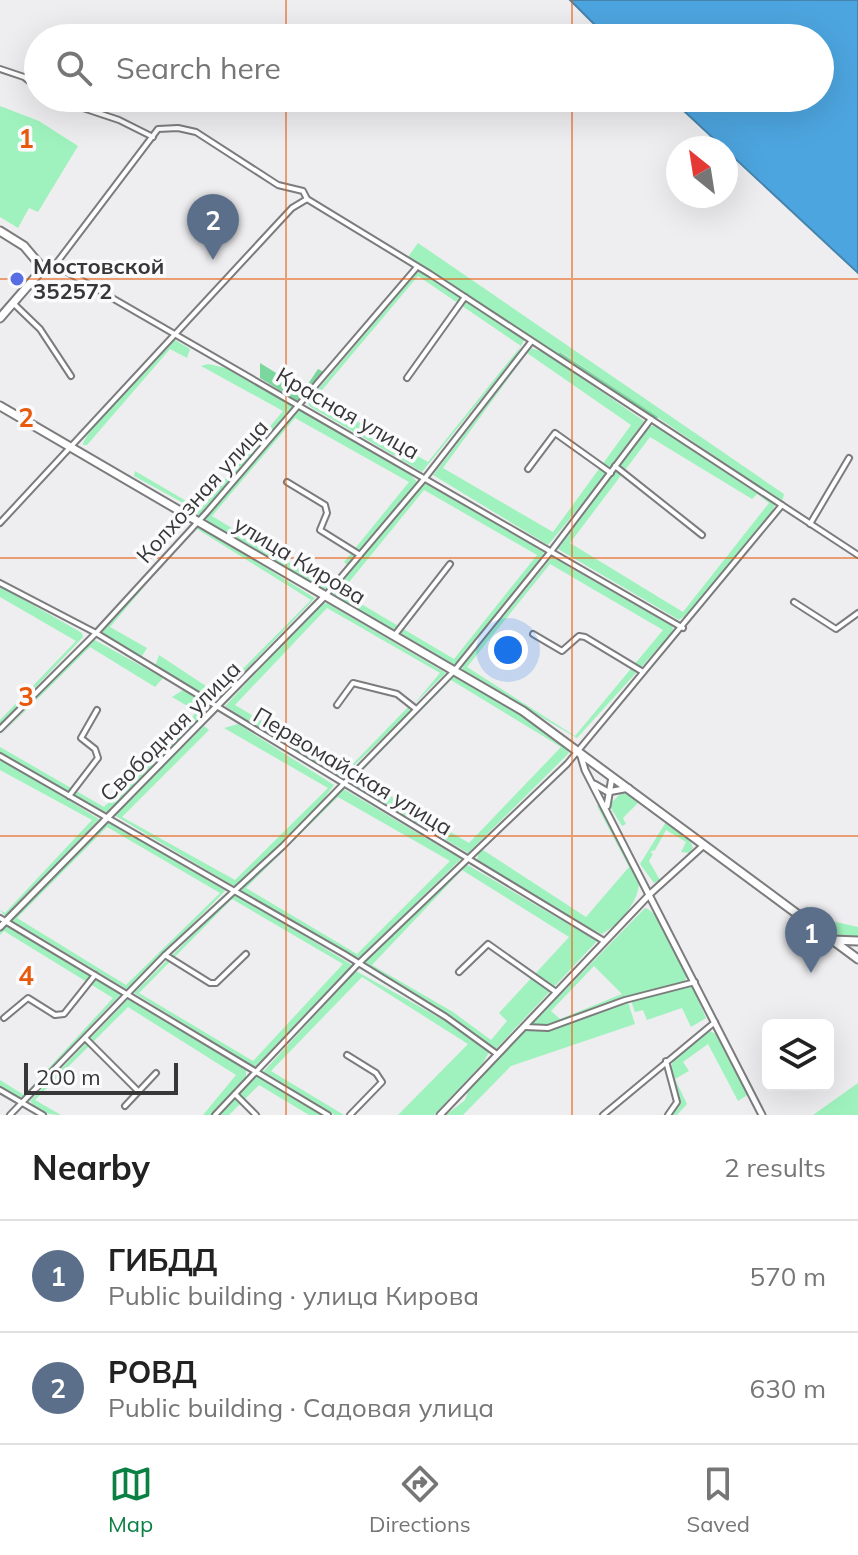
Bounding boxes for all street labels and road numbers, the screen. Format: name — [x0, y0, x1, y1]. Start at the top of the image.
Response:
street label: Красная улица — [271, 361, 425, 465]
street label: Колхозная улица — [130, 413, 274, 569]
street label: улица Кирова — [229, 510, 371, 610]
street label: Свободная улица — [94, 655, 246, 807]
street label: Первомайская улица — [248, 701, 458, 841]

